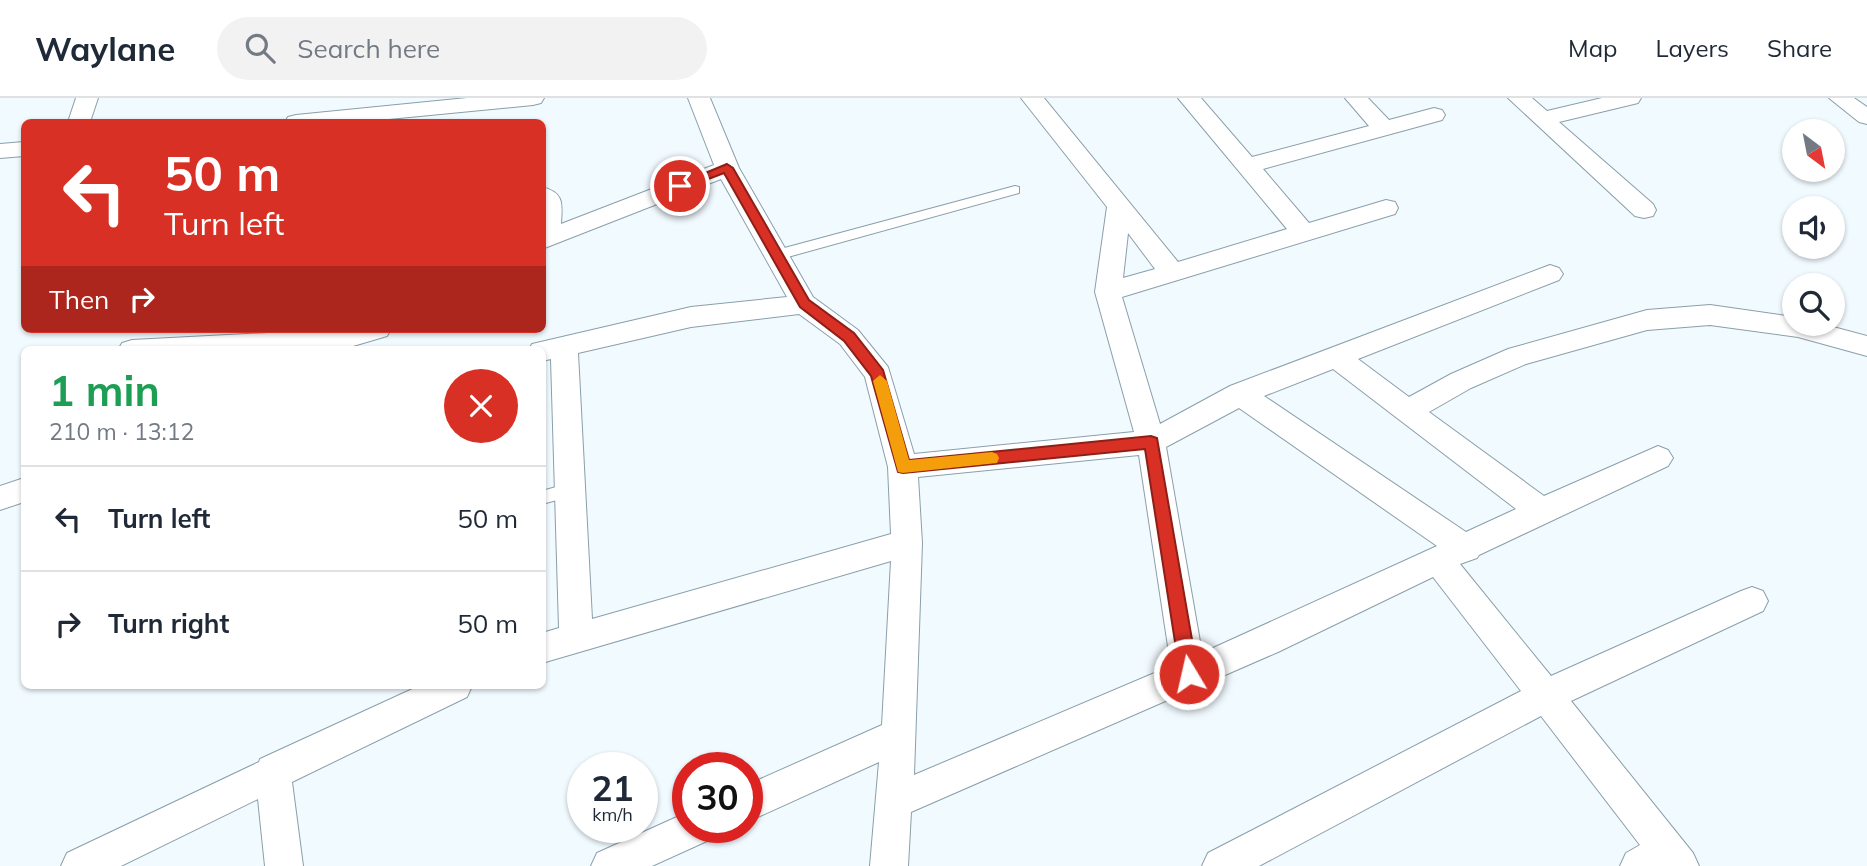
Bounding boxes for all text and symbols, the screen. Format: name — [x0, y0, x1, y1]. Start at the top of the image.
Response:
search box — [217, 17, 707, 80]
text: Waylane — [35, 28, 175, 69]
icon: search — [241, 29, 279, 67]
text: Search here — [297, 32, 440, 65]
text: Map — [1568, 33, 1617, 63]
text: Layers — [1655, 33, 1729, 63]
text: Share — [1767, 33, 1832, 63]
north arrow — [1782, 119, 1844, 182]
map controls — [1782, 119, 1845, 336]
text: 50 m — [164, 142, 280, 203]
icon: left — [49, 147, 140, 238]
pin — [650, 156, 710, 216]
icon: arrive — [661, 167, 699, 205]
button: sound — [1782, 196, 1845, 259]
text: Turn left — [164, 203, 284, 243]
button: search — [1782, 273, 1845, 336]
icon: right — [123, 280, 161, 318]
text: Then — [49, 283, 109, 316]
text: 1 min — [49, 364, 160, 417]
button: close — [444, 369, 518, 443]
text: 210 m · 13:12 — [49, 417, 194, 446]
icon: left — [49, 500, 87, 538]
text: Turn left — [108, 502, 210, 535]
text: 50 m — [457, 502, 518, 535]
icon: right — [49, 605, 87, 643]
text: Turn right — [108, 607, 229, 640]
text: 50 m — [457, 607, 518, 640]
position arrow — [1152, 637, 1226, 711]
speed limit sign: 30 — [672, 752, 763, 843]
text: 21 — [591, 766, 634, 810]
text: km/h — [592, 803, 633, 826]

